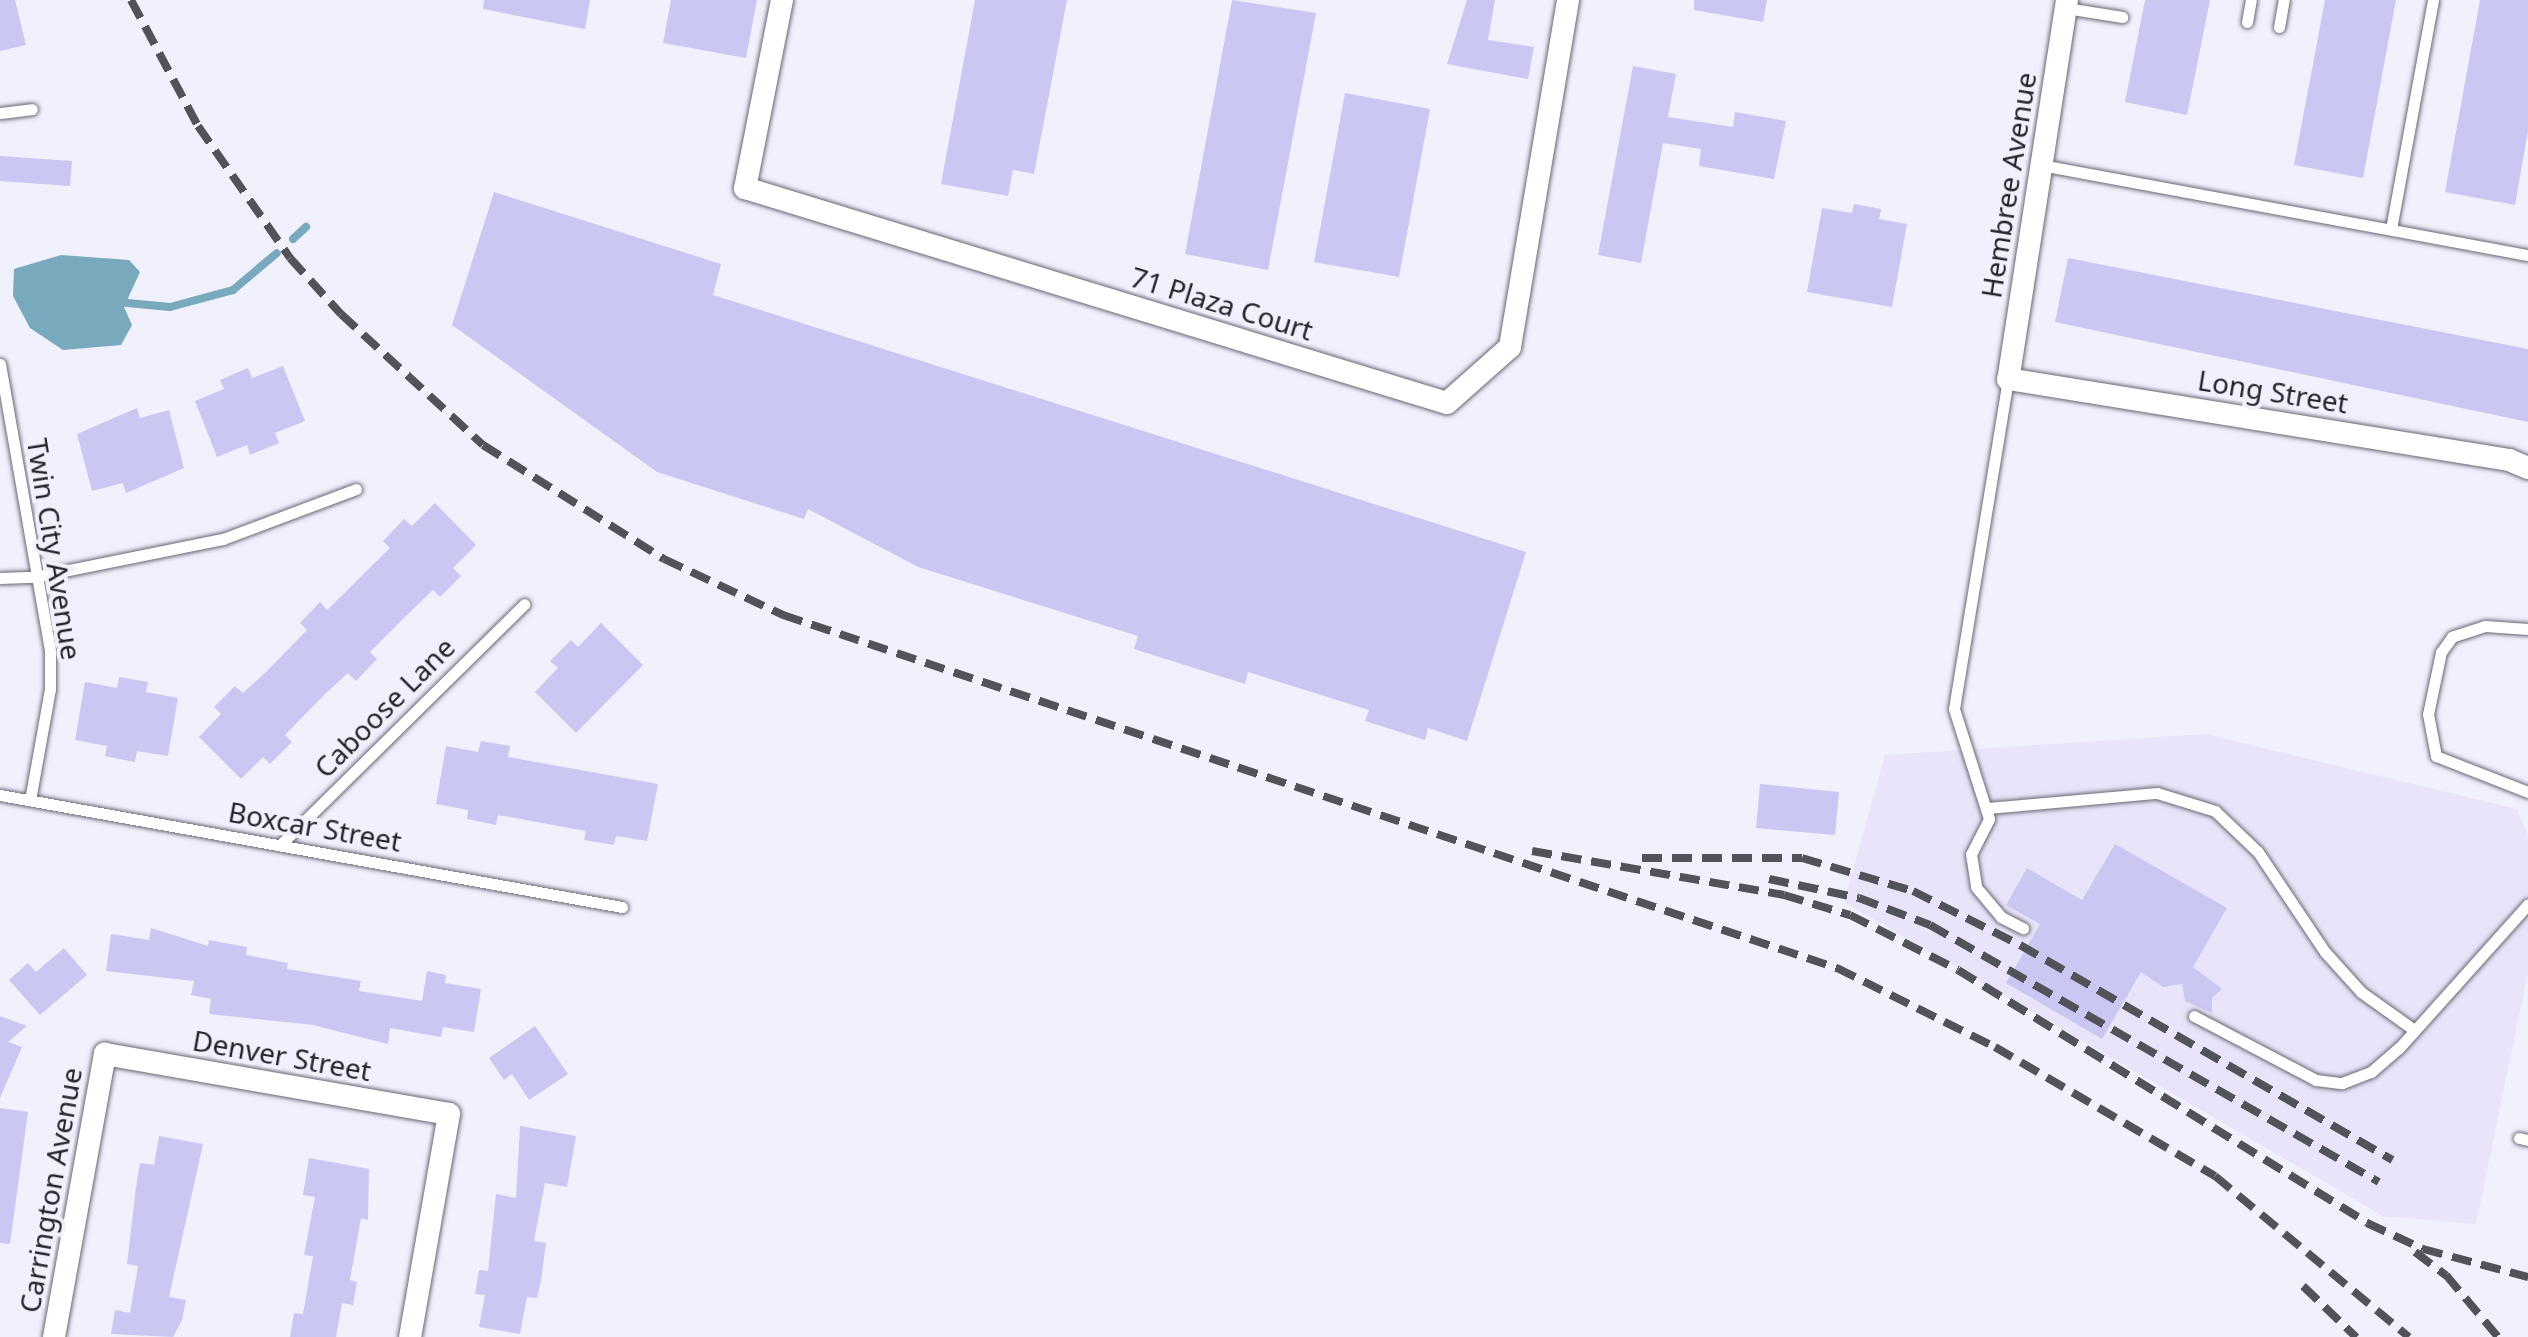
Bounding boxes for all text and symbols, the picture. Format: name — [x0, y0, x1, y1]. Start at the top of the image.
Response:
street label: Hembree Avenue — [1974, 70, 2042, 300]
street label: 71 Plaza Court — [1127, 259, 1317, 347]
street label: Long Street — [2196, 363, 2350, 419]
street label: Twin City Avenue — [21, 436, 89, 662]
street label: Caboose Lane — [307, 630, 461, 784]
street label: Boxcar Street — [226, 794, 404, 858]
street label: Denver Street — [190, 1023, 374, 1087]
street label: Carrington Avenue — [12, 1065, 88, 1315]

